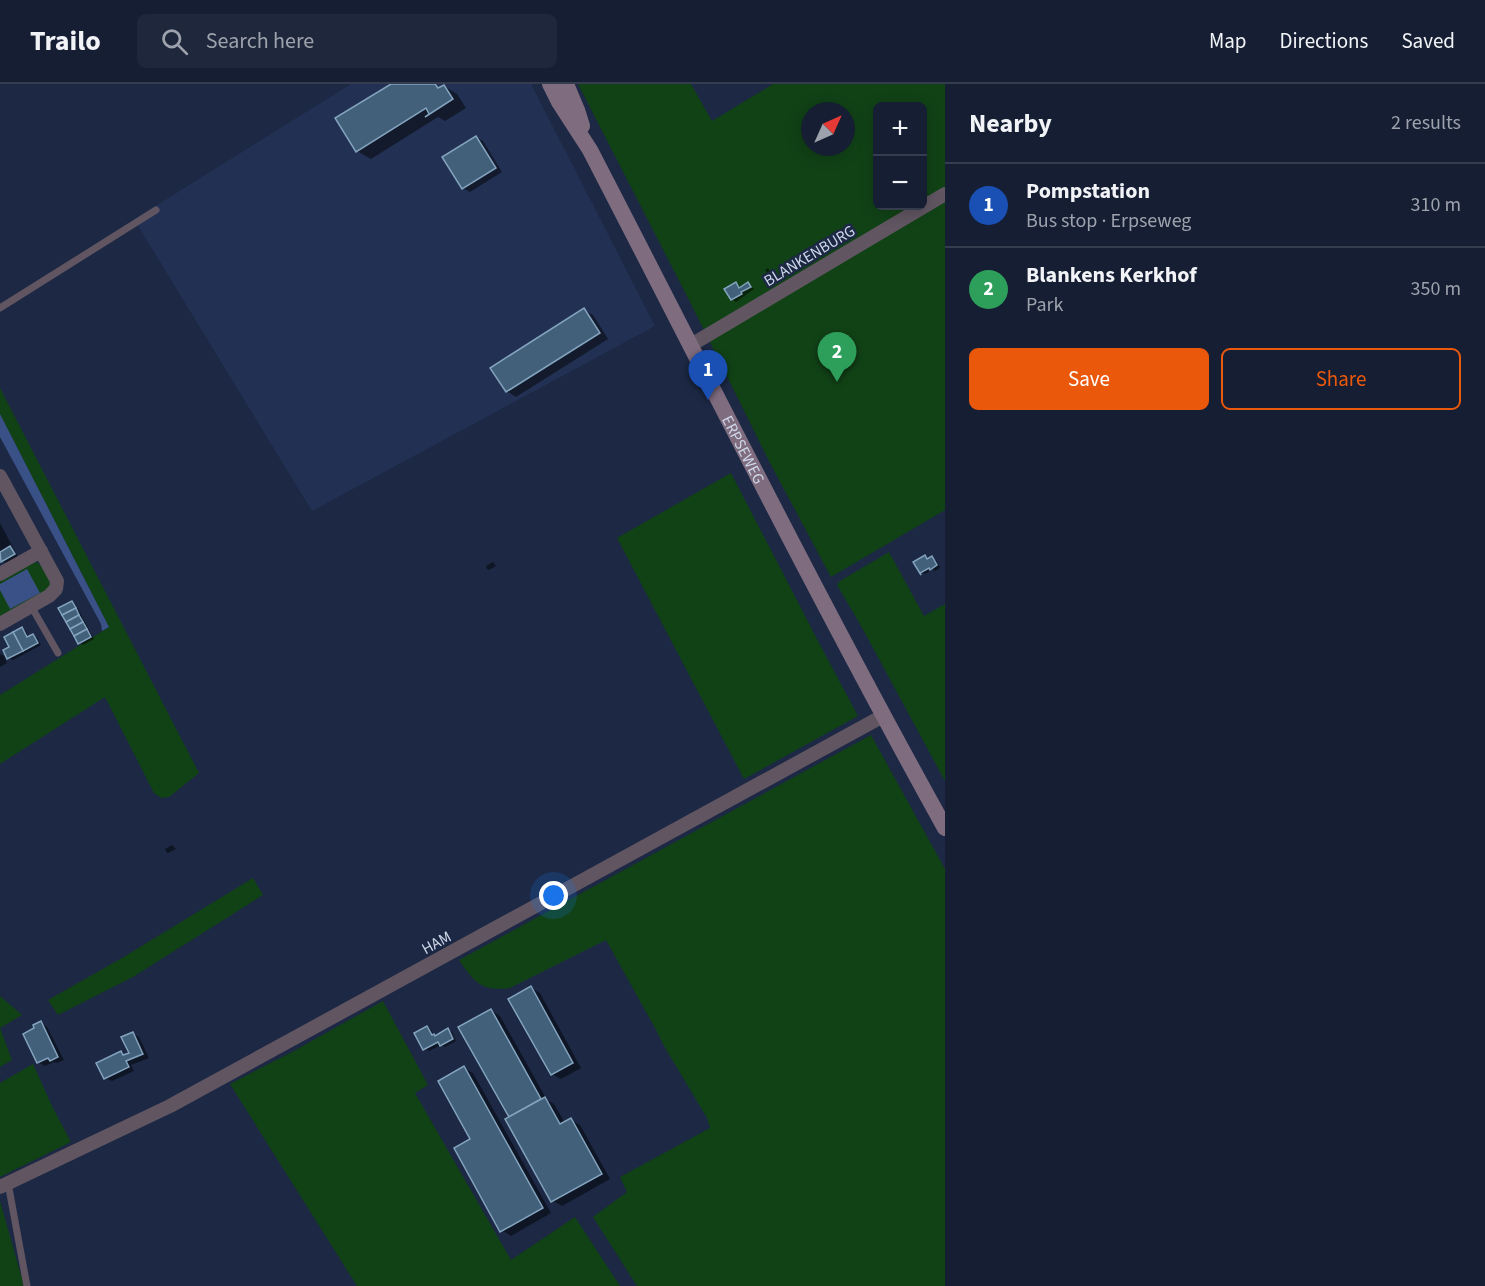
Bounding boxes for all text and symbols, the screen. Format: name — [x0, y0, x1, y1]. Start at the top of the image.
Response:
search box — [137, 14, 557, 68]
text: Trailo — [30, 21, 101, 61]
icon: search — [158, 25, 191, 58]
text: Search here — [206, 25, 314, 57]
text: Map — [1209, 26, 1247, 56]
text: Directions — [1280, 26, 1368, 56]
text: Saved — [1401, 26, 1455, 56]
north arrow — [801, 102, 855, 156]
map controls — [873, 102, 927, 210]
button: + — [873, 102, 927, 156]
text: Nearby — [969, 105, 1052, 142]
text: 2 results — [1391, 109, 1461, 137]
button: − — [873, 156, 927, 210]
text: Pompstation — [1026, 175, 1150, 207]
text: 1 — [983, 191, 994, 219]
text: 310 m — [1411, 191, 1461, 219]
text: Bus stop · Erpseweg — [1026, 207, 1191, 235]
street label: BLANKENBURG — [760, 220, 859, 292]
text: Blankens Kerkhof — [1026, 259, 1197, 291]
text: 2 — [983, 275, 994, 303]
text: 350 m — [1411, 275, 1461, 303]
text: Park — [1026, 291, 1063, 319]
pin: 2 — [818, 332, 856, 382]
button: Save — [969, 348, 1209, 410]
button: Share — [1221, 348, 1461, 410]
pin: 1 — [688, 350, 728, 400]
street label: ERPSEWEG — [716, 412, 770, 488]
your location — [539, 881, 568, 910]
street label: HAM — [418, 926, 455, 960]

